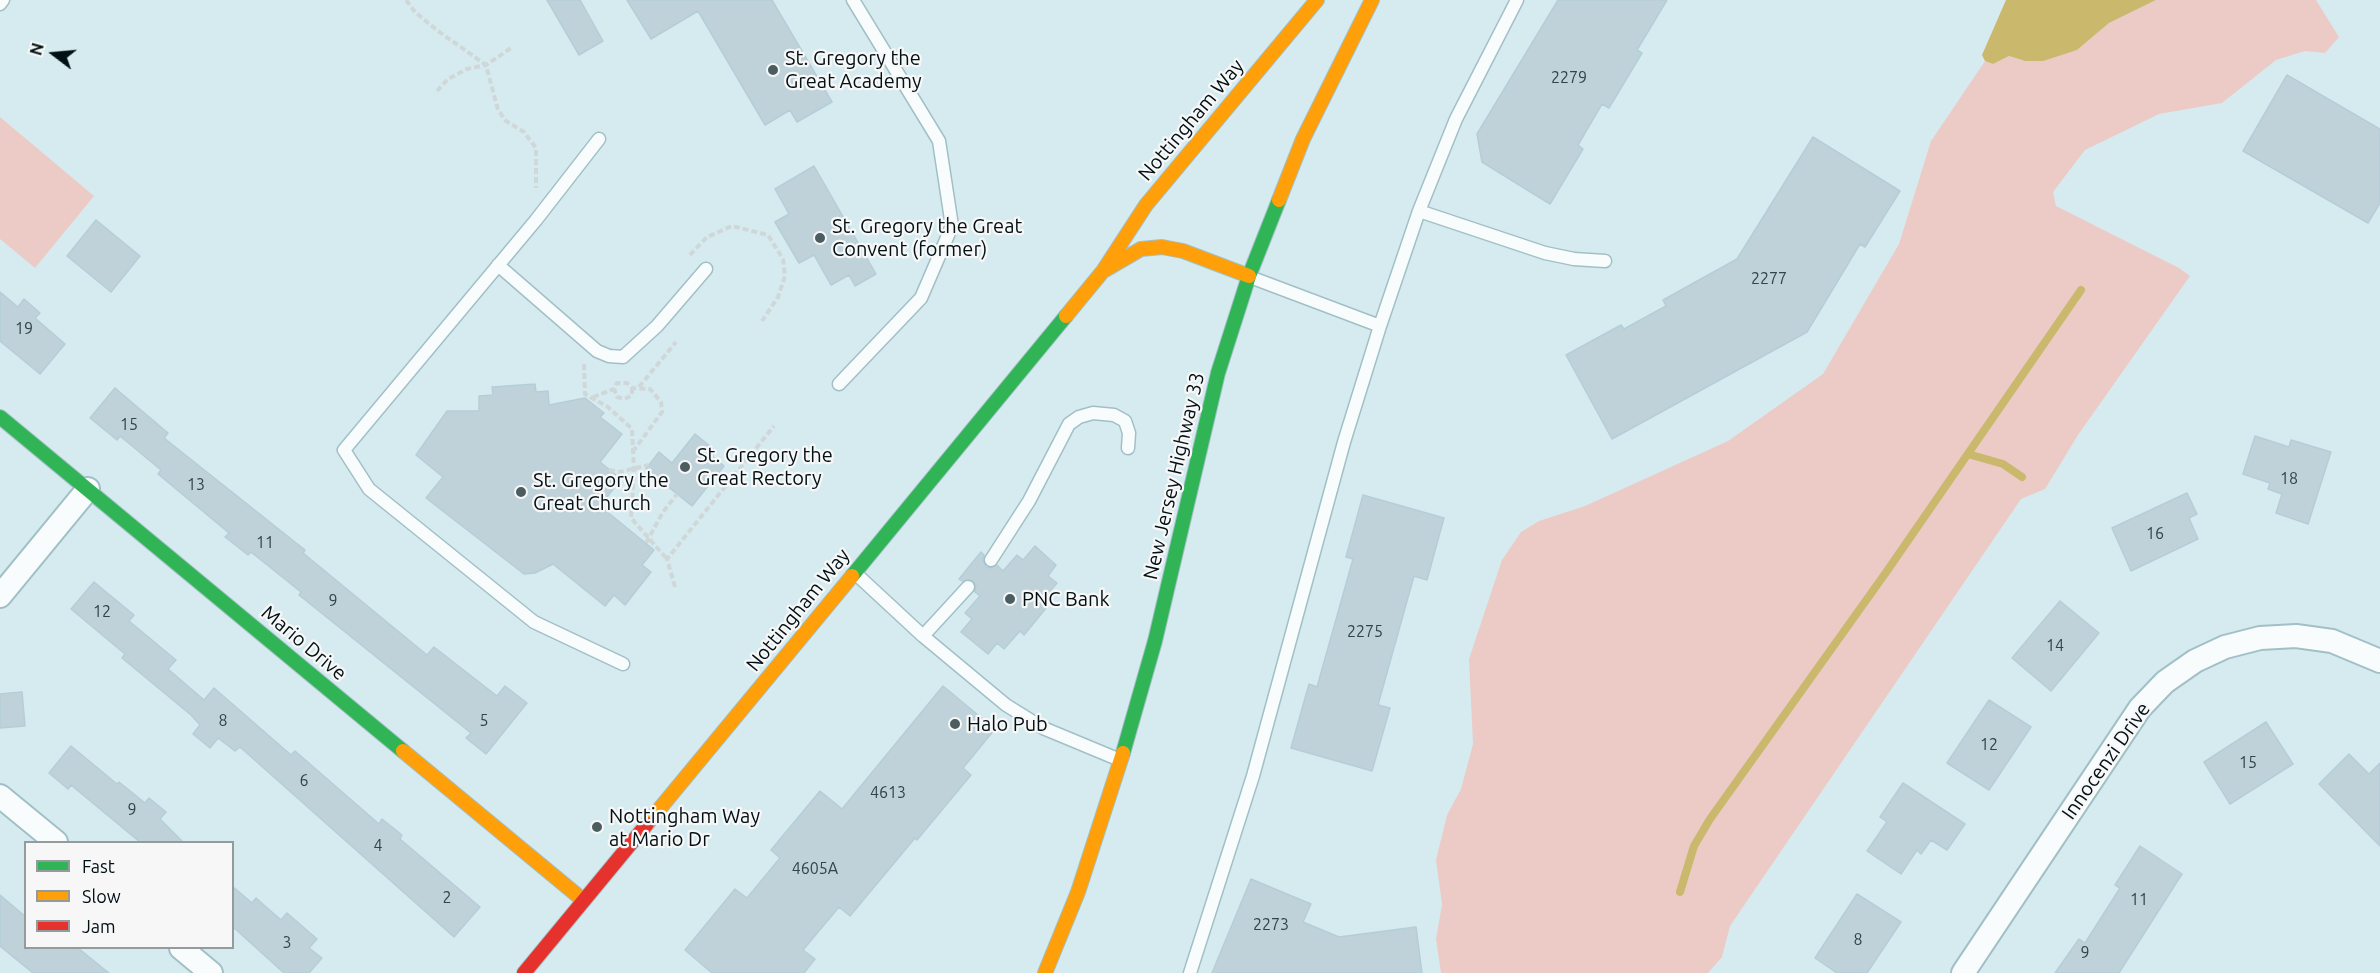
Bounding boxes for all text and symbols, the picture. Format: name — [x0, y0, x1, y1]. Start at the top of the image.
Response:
north arrow — [24, 24, 84, 84]
text: N — [26, 41, 47, 57]
place label: St. Gregory the Great Academy — [785, 46, 922, 93]
street label: Nottingham Way — [1133, 54, 1249, 186]
marker: St. Gregory the Great Academy — [766, 63, 780, 77]
house number: 2279 — [1551, 68, 1587, 88]
place label: St. Gregory the Great Convent (former) — [832, 214, 1022, 261]
marker: St. Gregory the Great Convent (former) — [813, 231, 827, 245]
house number: 2277 — [1751, 269, 1787, 289]
house number: 19 — [15, 319, 33, 339]
street label: New Jersey Highway 33 — [1138, 370, 1210, 582]
house number: 15 — [120, 415, 138, 435]
place label: St. Gregory the Great Rectory — [697, 443, 833, 490]
marker: St. Gregory the Great Rectory — [678, 460, 692, 474]
place label: St. Gregory the Great Church — [533, 468, 669, 515]
house number: 18 — [2280, 469, 2298, 489]
house number: 13 — [187, 475, 205, 495]
marker: St. Gregory the Great Church — [514, 485, 528, 499]
house number: 16 — [2146, 524, 2164, 544]
house number: 11 — [256, 533, 274, 553]
street label: Nottingham Way — [741, 544, 855, 676]
place label: PNC Bank — [1022, 587, 1110, 611]
house number: 9 — [328, 591, 338, 611]
marker: PNC Bank — [1003, 592, 1017, 606]
street label: Mario Drive — [257, 600, 351, 686]
house number: 12 — [93, 602, 111, 622]
house number: 2275 — [1347, 622, 1383, 642]
house number: 14 — [2046, 636, 2064, 656]
street label: Innocenzi Drive — [2057, 698, 2155, 824]
house number: 8 — [218, 711, 228, 731]
house number: 5 — [479, 711, 489, 731]
place label: Halo Pub — [967, 712, 1048, 736]
marker: Halo Pub — [948, 717, 962, 731]
house number: 12 — [1980, 735, 1998, 755]
house number: 15 — [2239, 753, 2257, 773]
house number: 6 — [299, 771, 309, 791]
house number: 4613 — [870, 783, 906, 803]
house number: 9 — [127, 800, 137, 820]
place label: Nottingham Way at Mario Dr — [609, 804, 760, 851]
marker: Nottingham Way at Mario Dr — [590, 820, 604, 834]
house number: 4 — [373, 836, 383, 856]
legend — [24, 841, 234, 949]
text: Fast — [82, 856, 115, 876]
house number: 4605A — [792, 859, 838, 879]
text: Slow — [82, 886, 121, 906]
house number: 2 — [442, 888, 452, 908]
house number: 11 — [2130, 890, 2148, 910]
house number: 2273 — [1253, 915, 1289, 935]
text: Jam — [82, 916, 116, 936]
house number: 8 — [1853, 930, 1863, 950]
house number: 3 — [282, 933, 292, 953]
house number: 9 — [2080, 943, 2090, 963]

